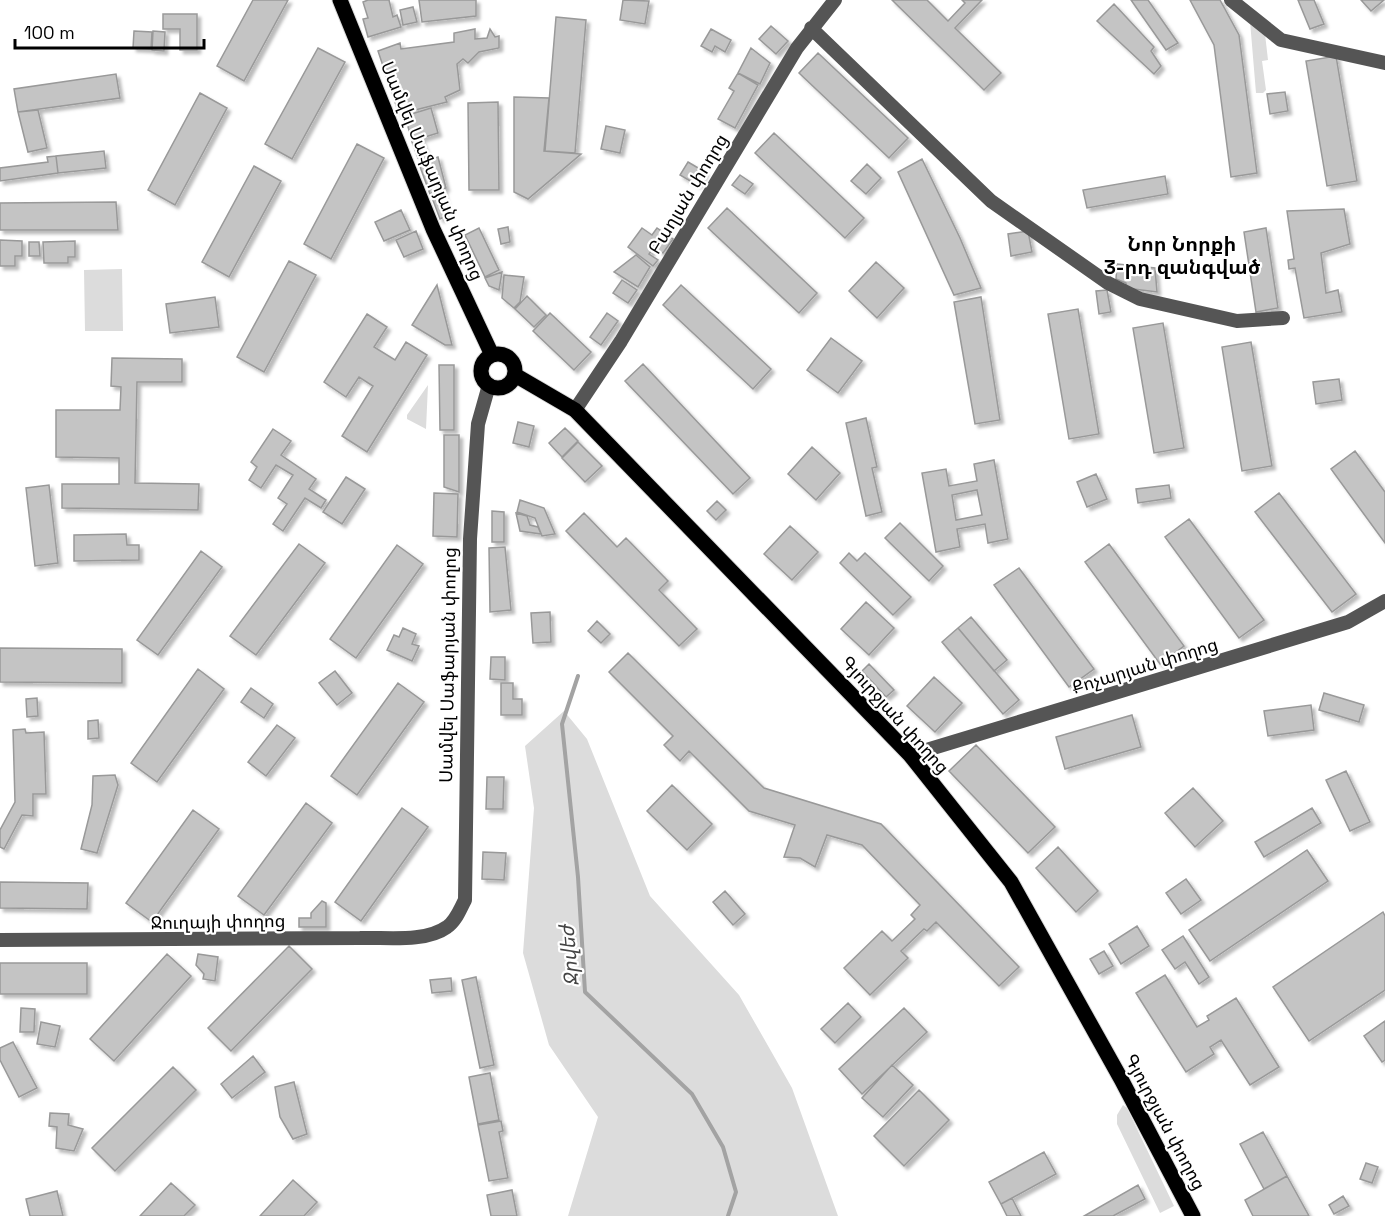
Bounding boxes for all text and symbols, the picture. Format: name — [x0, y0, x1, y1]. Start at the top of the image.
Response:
scale bar — [15, 12, 204, 50]
text: 100 m — [24, 21, 75, 44]
street label: Սամվել Սաֆարյան փողոց — [376, 58, 489, 284]
street label: Բաղյան փողոց — [643, 129, 733, 258]
district label: Նոր Նորքի 3-րդ զանգված — [1104, 231, 1261, 280]
street label: Սամվել Սաֆարյան փողոց — [434, 547, 461, 783]
street label: Քոչարյան փողոց — [1069, 632, 1221, 699]
street label: Գյուրջյան փողոց — [836, 651, 954, 778]
street label: Ջուղայի փողոց — [150, 909, 286, 934]
water label: Ջրվեժ — [553, 922, 585, 987]
street label: Գյուրջյան փողոց — [1120, 1050, 1211, 1194]

